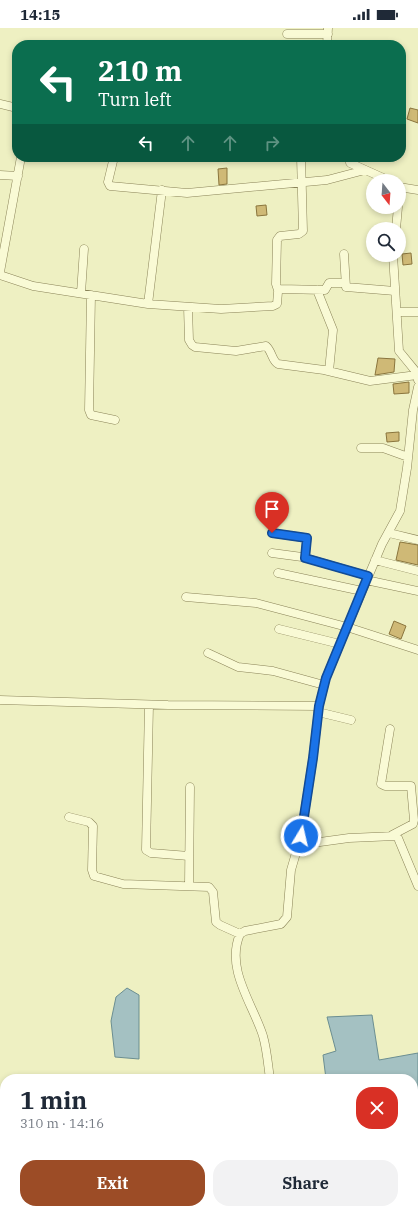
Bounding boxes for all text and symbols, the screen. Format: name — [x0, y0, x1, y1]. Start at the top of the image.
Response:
text: 14:15 — [20, 5, 61, 24]
text: 210 m — [98, 52, 182, 89]
icon: left — [32, 56, 84, 108]
text: Turn left — [98, 88, 172, 111]
icon: left — [135, 132, 157, 154]
icon: ahead — [177, 132, 199, 154]
icon: ahead — [219, 132, 241, 154]
icon: right — [261, 132, 283, 154]
north arrow — [366, 174, 406, 214]
map controls — [366, 174, 406, 262]
button: search — [366, 222, 406, 262]
pin — [255, 492, 289, 533]
icon: arrive — [261, 498, 283, 520]
position arrow — [280, 815, 322, 857]
text: 1 min — [20, 1084, 87, 1116]
button: close — [356, 1087, 398, 1129]
text: 310 m · 14:16 — [20, 1115, 104, 1132]
button: Exit — [20, 1160, 205, 1206]
button: Share — [213, 1160, 398, 1206]

